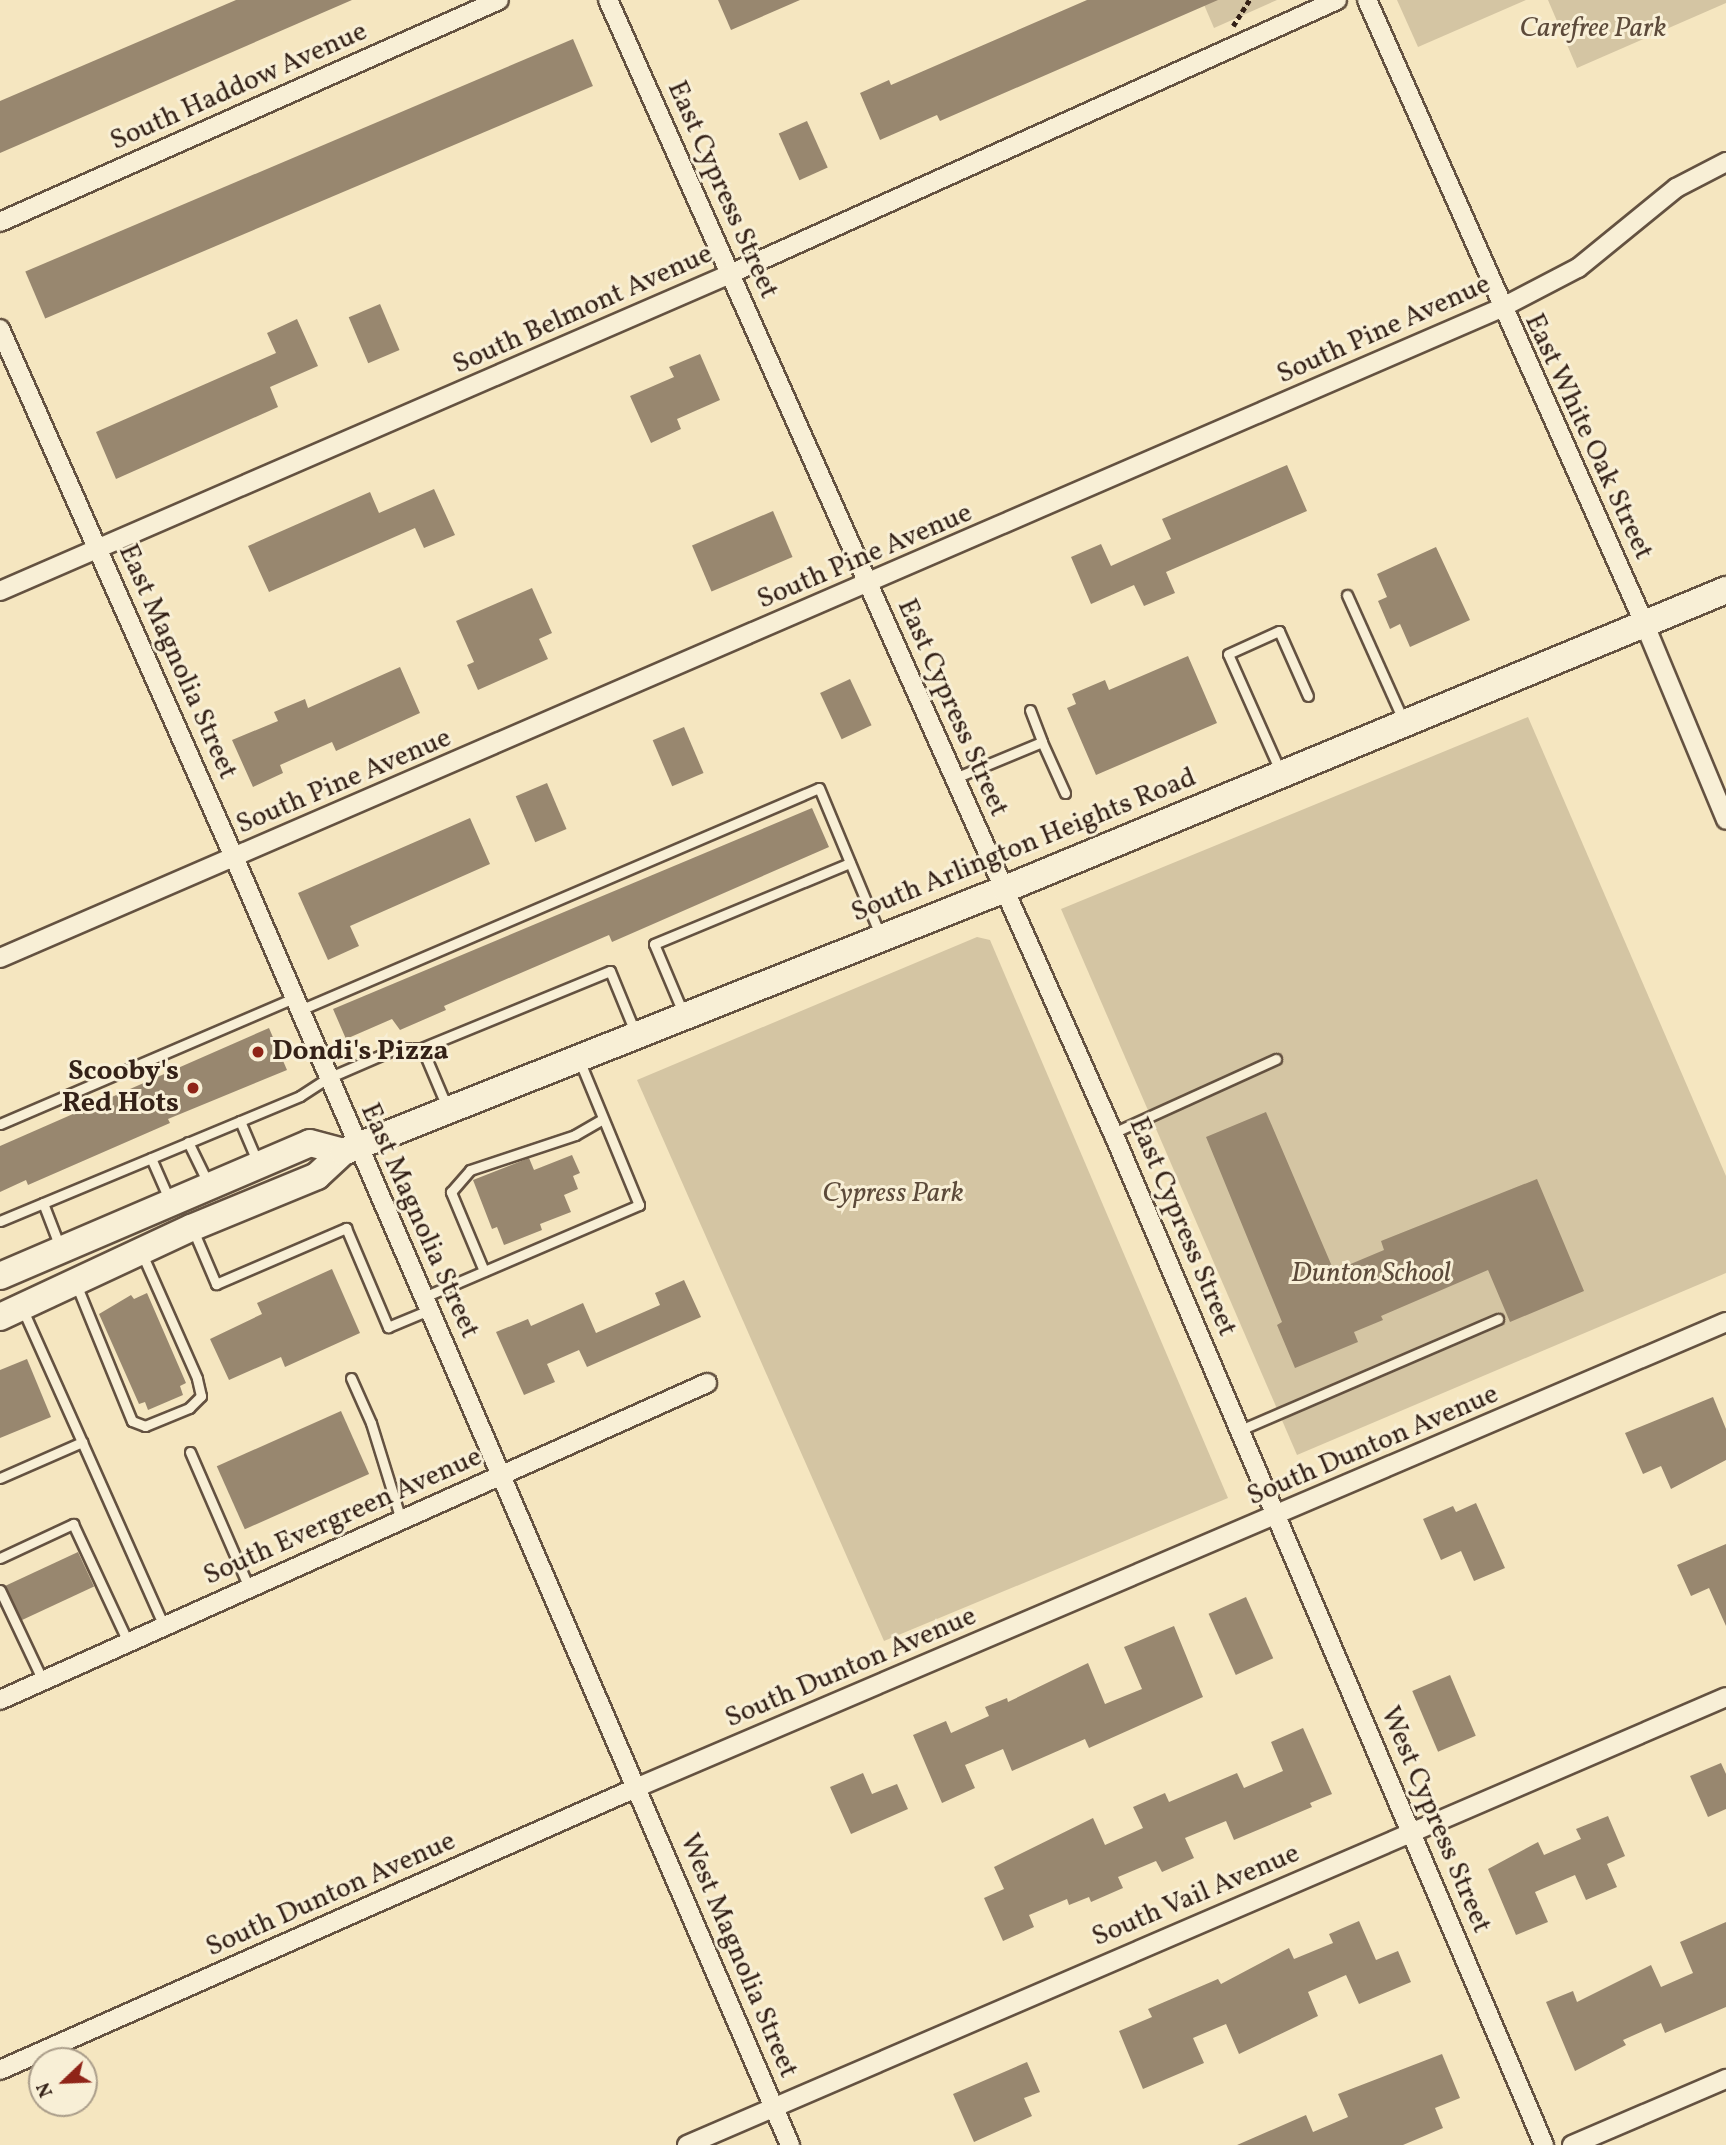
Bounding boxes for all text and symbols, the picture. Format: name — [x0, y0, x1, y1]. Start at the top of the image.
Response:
park label: Carefree Park — [1520, 12, 1666, 46]
street label: South Haddow Avenue — [105, 15, 373, 159]
street label: East Cypress Street — [659, 76, 785, 304]
street label: South Belmont Avenue — [448, 238, 718, 382]
street label: South Pine Avenue — [1272, 268, 1496, 392]
street label: East White Oak Street — [1516, 308, 1660, 566]
street label: South Pine Avenue — [753, 497, 977, 617]
street label: East Magnolia Street — [110, 539, 244, 785]
street label: East Cypress Street — [889, 594, 1015, 822]
street label: South Pine Avenue — [232, 722, 456, 842]
street label: South Arlington Heights Road — [847, 761, 1201, 931]
place label: Dondi's Pizza — [272, 1035, 449, 1069]
marker: Dondi's Pizza — [250, 1044, 266, 1060]
place label: Scooby's Red Hots — [62, 1055, 179, 1121]
marker: Scooby's Red Hots — [185, 1080, 201, 1096]
street label: East Magnolia Street — [352, 1098, 486, 1344]
street label: East Cypress Street — [1121, 1113, 1243, 1341]
park label: Cypress Park — [822, 1177, 964, 1211]
park label: Dunton School — [1291, 1257, 1451, 1291]
street label: South Dunton Avenue — [1242, 1378, 1504, 1514]
street label: South Evergreen Avenue — [199, 1440, 487, 1594]
street label: South Dunton Avenue — [720, 1600, 982, 1736]
street label: West Cypress Street — [1372, 1702, 1498, 1938]
street label: South Dunton Avenue — [201, 1825, 461, 1965]
street label: West Magnolia Street — [671, 1829, 805, 2083]
street label: South Vail Avenue — [1087, 1837, 1305, 1955]
north arrow — [28, 2047, 98, 2117]
text: N — [31, 2078, 60, 2101]

